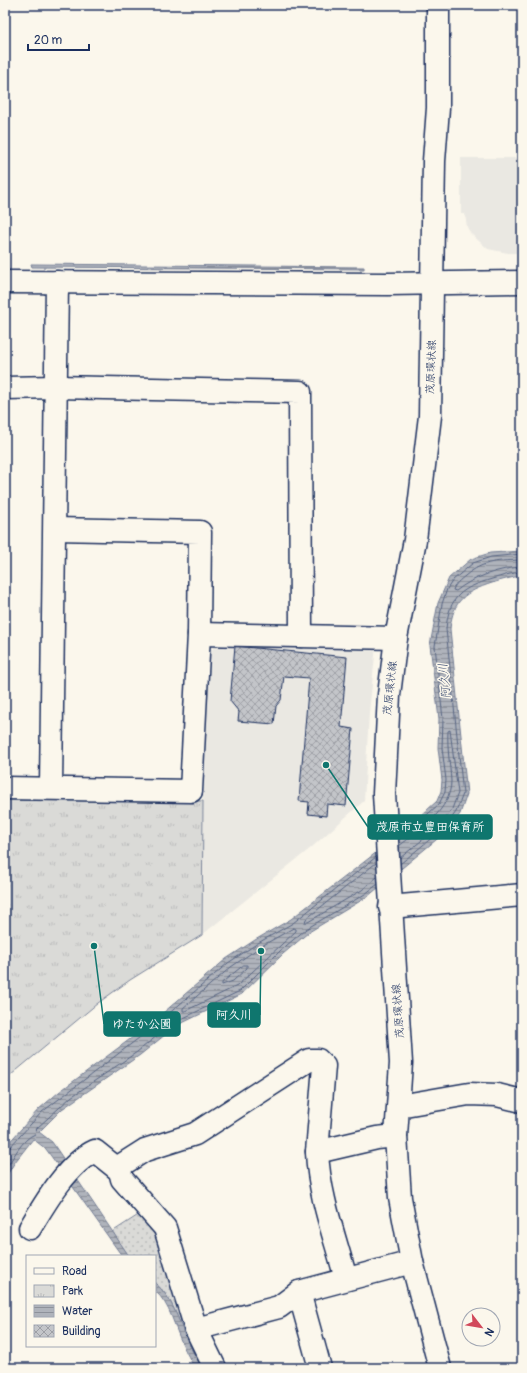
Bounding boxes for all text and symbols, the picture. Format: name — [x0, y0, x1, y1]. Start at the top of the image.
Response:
scale bar — [28, 26, 89, 52]
text: 20 m — [34, 33, 63, 48]
street label: 茂原環状線 — [424, 339, 438, 395]
street label: 茂原環状線 — [381, 660, 399, 716]
water label: 阿久川 — [436, 662, 454, 700]
callout: 茂原市立豊田保育所 — [368, 815, 492, 839]
text: 茂原市立豊田保育所 — [376, 820, 485, 835]
street label: 茂原環状線 — [390, 983, 406, 1039]
callout: 阿久川 — [208, 1003, 260, 1027]
text: 阿久川 — [216, 1008, 252, 1023]
callout: ゆたか公園 — [104, 1012, 180, 1036]
text: ゆたか公園 — [112, 1017, 172, 1032]
legend — [26, 1255, 156, 1347]
text: Road — [62, 1264, 87, 1279]
text: Park — [62, 1284, 83, 1299]
text: Water — [62, 1304, 93, 1319]
north arrow — [461, 1307, 501, 1347]
text: Building — [62, 1324, 101, 1339]
text: N — [481, 1325, 497, 1339]

